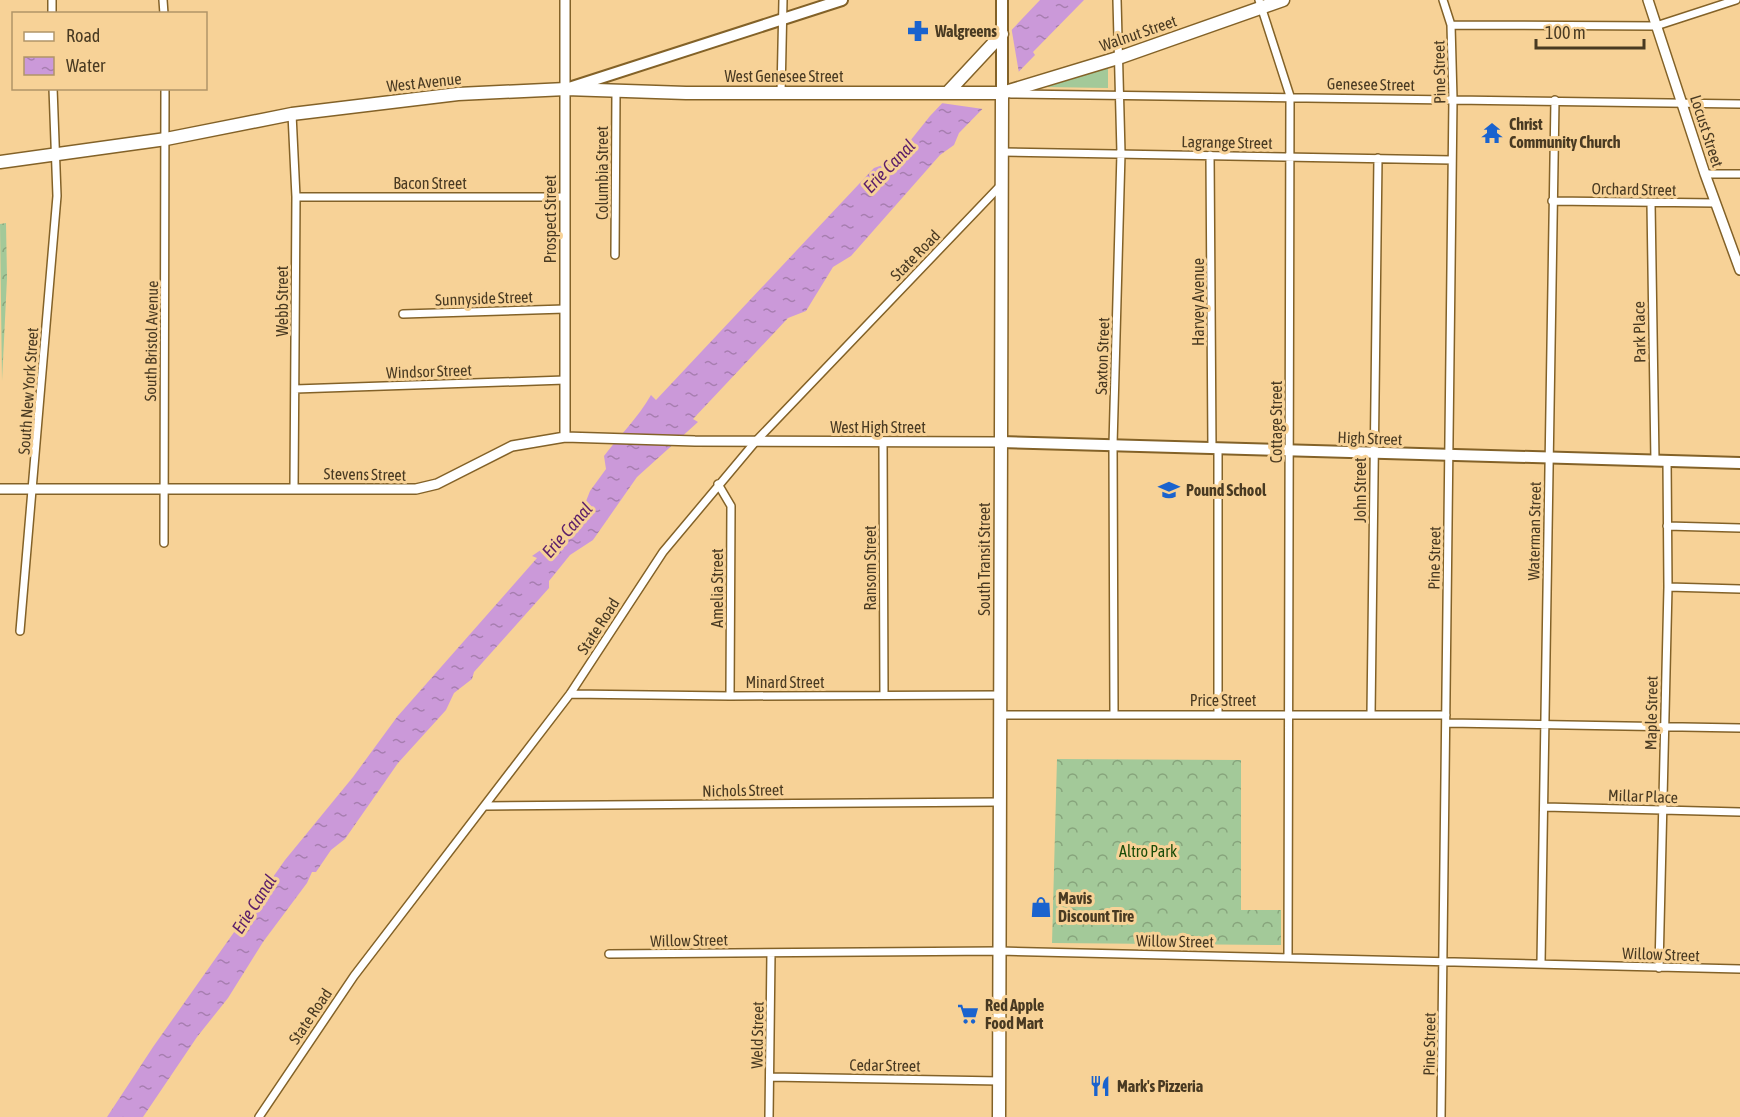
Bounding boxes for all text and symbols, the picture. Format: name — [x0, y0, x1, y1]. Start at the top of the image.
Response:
street label: Walnut Street — [1097, 11, 1179, 55]
legend — [12, 12, 207, 90]
scale bar — [1536, 12, 1644, 50]
pharmacy icon: Walgreens — [906, 19, 930, 43]
place label: Walgreens — [934, 22, 997, 40]
text: 100 m — [1545, 22, 1586, 43]
text: Road — [66, 25, 100, 46]
street label: Pine Street — [1429, 40, 1449, 104]
text: Water — [66, 55, 106, 76]
street label: West Genesee Street — [725, 67, 844, 85]
street label: West Avenue — [386, 69, 462, 95]
street label: Genesee Street — [1327, 74, 1416, 94]
street label: Locust Street — [1687, 93, 1727, 170]
place label: Christ Community Church — [1509, 115, 1621, 151]
temple icon: Christ Community Church — [1480, 121, 1504, 145]
street label: Columbia Street — [593, 126, 611, 220]
street label: Lagrange Street — [1181, 132, 1273, 153]
water label: Erie Canal — [858, 135, 920, 197]
street label: Bacon Street — [393, 174, 467, 192]
street label: Prospect Street — [541, 174, 560, 263]
street label: Orchard Street — [1591, 179, 1677, 199]
street label: State Road — [887, 226, 943, 284]
street label: Harvey Avenue — [1189, 258, 1208, 346]
street label: Webb Street — [273, 265, 291, 336]
street label: South Bristol Avenue — [141, 280, 161, 402]
street label: Sunnyside Street — [435, 287, 534, 310]
street label: Park Place — [1629, 301, 1649, 363]
street label: Saxton Street — [1092, 316, 1112, 395]
street label: South New York Street — [15, 326, 41, 455]
street label: Windsor Street — [386, 360, 473, 381]
street label: Cottage Street — [1267, 380, 1286, 463]
street label: West High Street — [830, 418, 926, 437]
street label: High Street — [1337, 428, 1403, 449]
street label: John Street — [1351, 457, 1369, 523]
street label: Stevens Street — [324, 464, 407, 484]
school or university icon: Pound School — [1157, 478, 1181, 502]
place label: Pound School — [1186, 481, 1267, 499]
street label: Waterman Street — [1524, 481, 1544, 581]
water label: Erie Canal — [537, 498, 597, 562]
street label: South Transit Street — [975, 502, 993, 616]
street label: Ransom Street — [861, 525, 879, 611]
street label: Pine Street — [1424, 526, 1444, 590]
street label: Amelia Street — [708, 548, 726, 628]
street label: State Road — [573, 595, 623, 657]
street label: Minard Street — [745, 673, 825, 691]
street label: Maple Street — [1641, 675, 1662, 750]
street label: Price Street — [1190, 691, 1257, 709]
street label: Nichols Street — [702, 780, 784, 800]
street label: Millar Place — [1608, 786, 1678, 806]
park label: Altro Park — [1119, 842, 1177, 860]
water label: Erie Canal — [227, 871, 281, 937]
place label: Mavis Discount Tire — [1058, 889, 1134, 925]
shop icon: Mavis Discount Tire — [1029, 895, 1053, 919]
street label: Willow Street — [650, 930, 728, 950]
street label: Willow Street — [1136, 931, 1214, 951]
street label: Willow Street — [1622, 944, 1701, 964]
street label: State Road — [285, 985, 335, 1047]
place label: Red Apple Food Mart — [985, 996, 1044, 1032]
street label: Weld Street — [747, 1001, 767, 1069]
supermarket icon: Red Apple Food Mart — [956, 1002, 980, 1026]
street label: Pine Street — [1419, 1012, 1439, 1076]
street label: Cedar Street — [849, 1055, 921, 1075]
restaurant icon: Mark's Pizzeria — [1088, 1074, 1112, 1098]
place label: Mark's Pizzeria — [1117, 1077, 1203, 1095]

